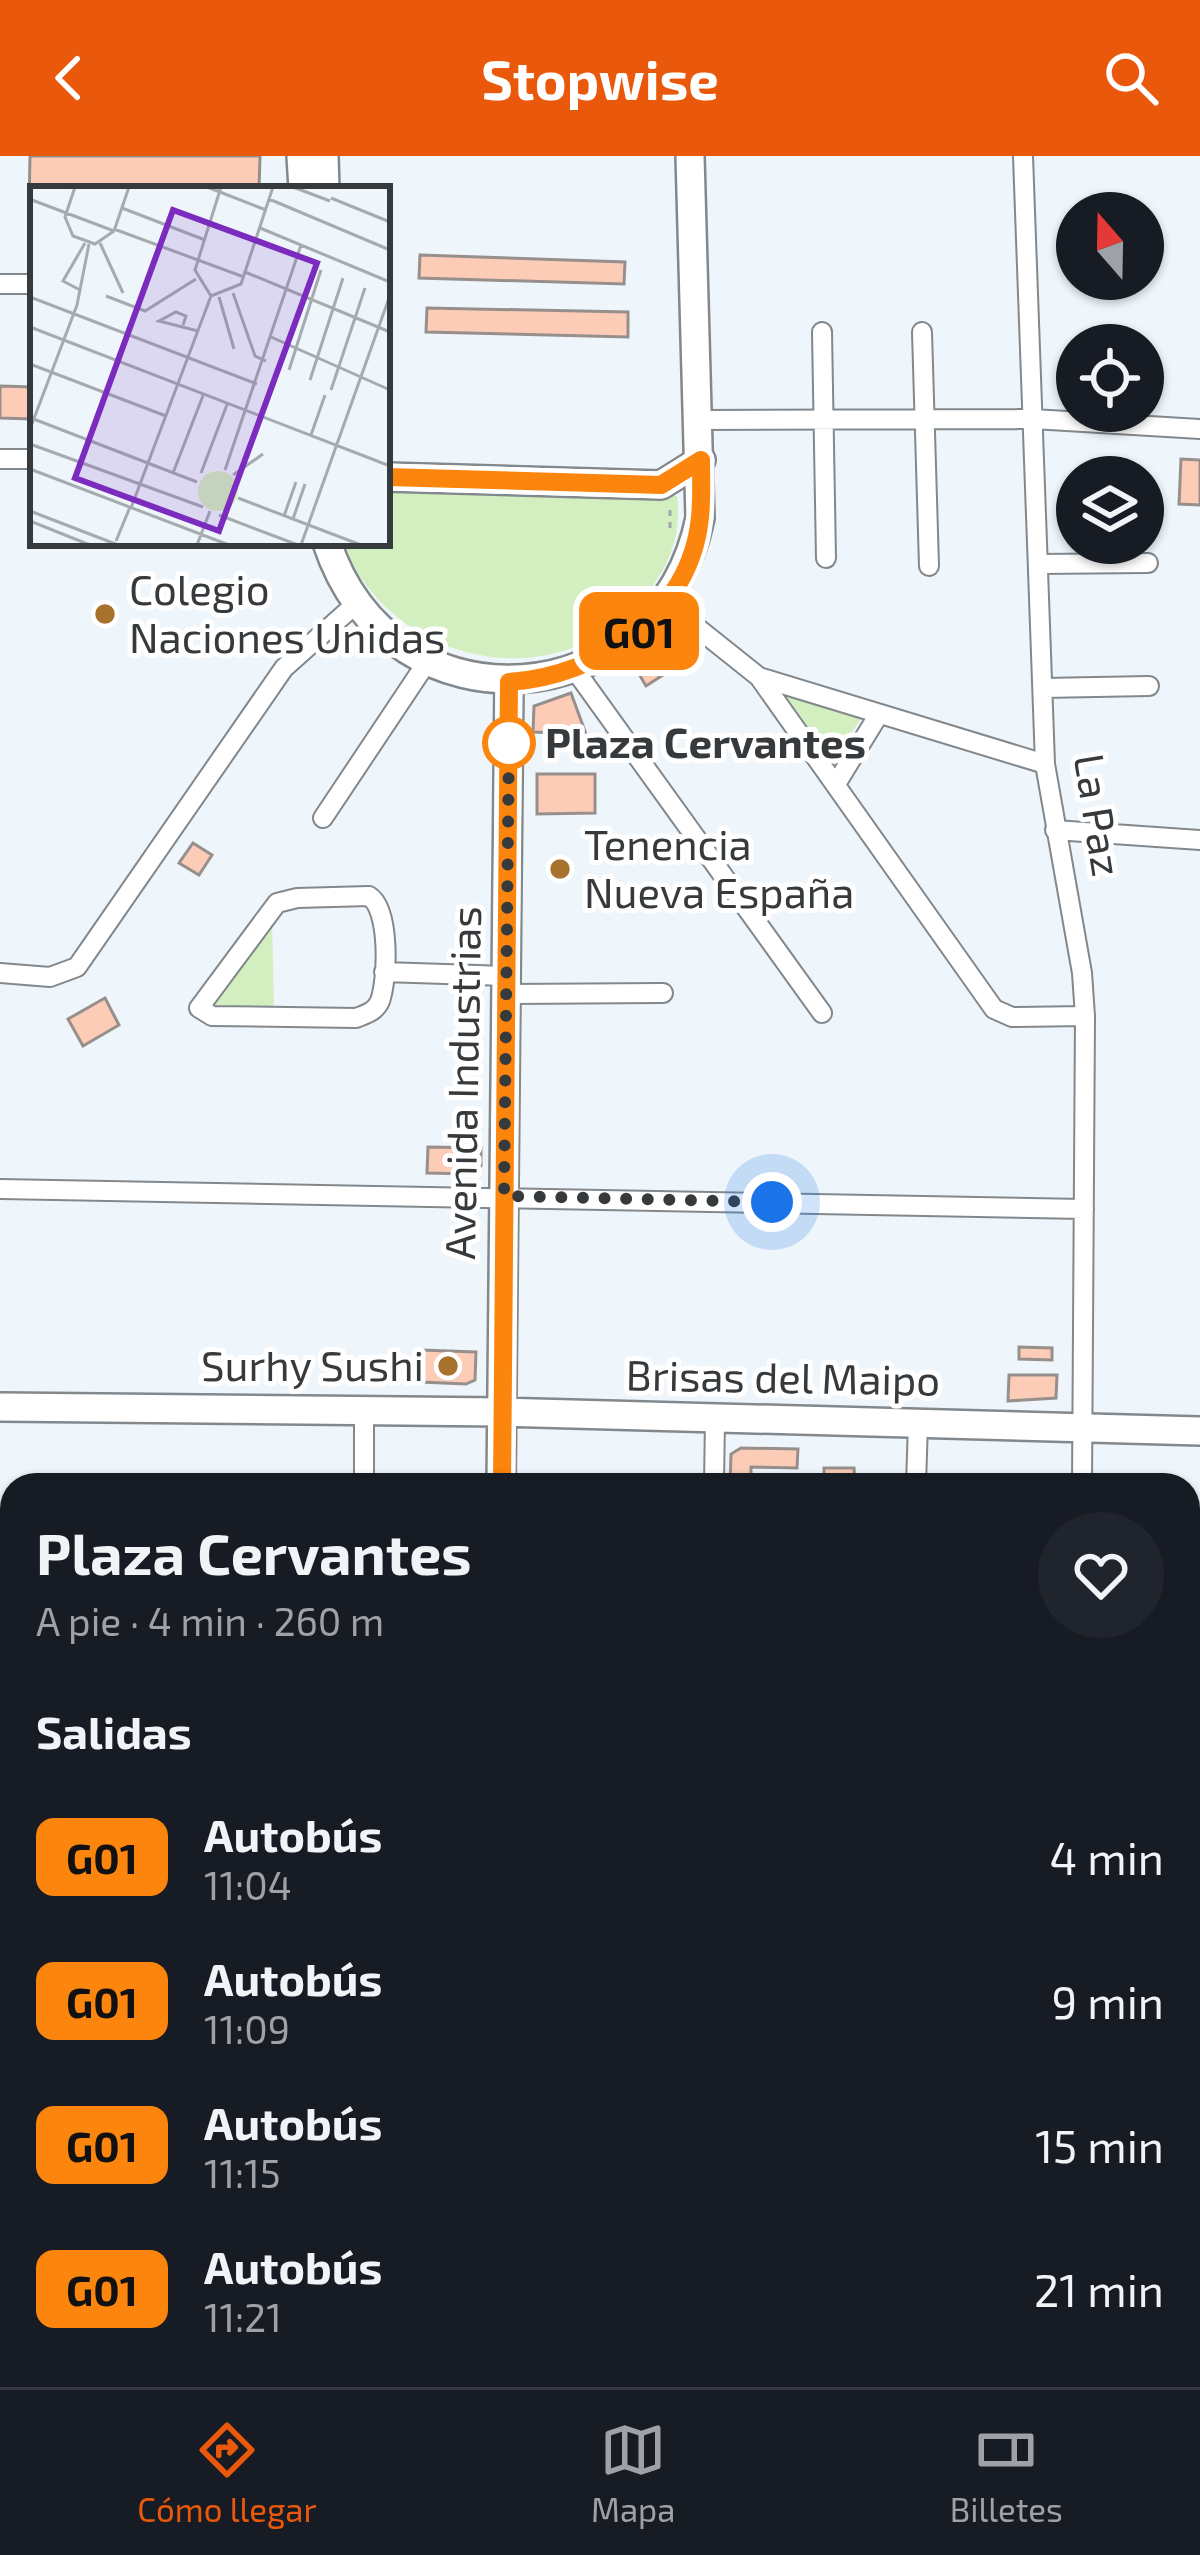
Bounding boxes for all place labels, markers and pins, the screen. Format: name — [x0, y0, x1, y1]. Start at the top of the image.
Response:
place label: Colegio Naciones Unidas — [129, 563, 445, 661]
marker: Colegio Naciones Unidas — [92, 601, 118, 627]
place label: Plaza Cervantes — [545, 716, 866, 766]
marker: Plaza Cervantes — [484, 718, 534, 768]
place label: Tenencia Nueva España — [584, 818, 854, 916]
marker: Tenencia Nueva España — [547, 856, 573, 882]
place label: Surhy Sushi — [201, 1339, 424, 1389]
marker: Surhy Sushi — [435, 1353, 461, 1379]

